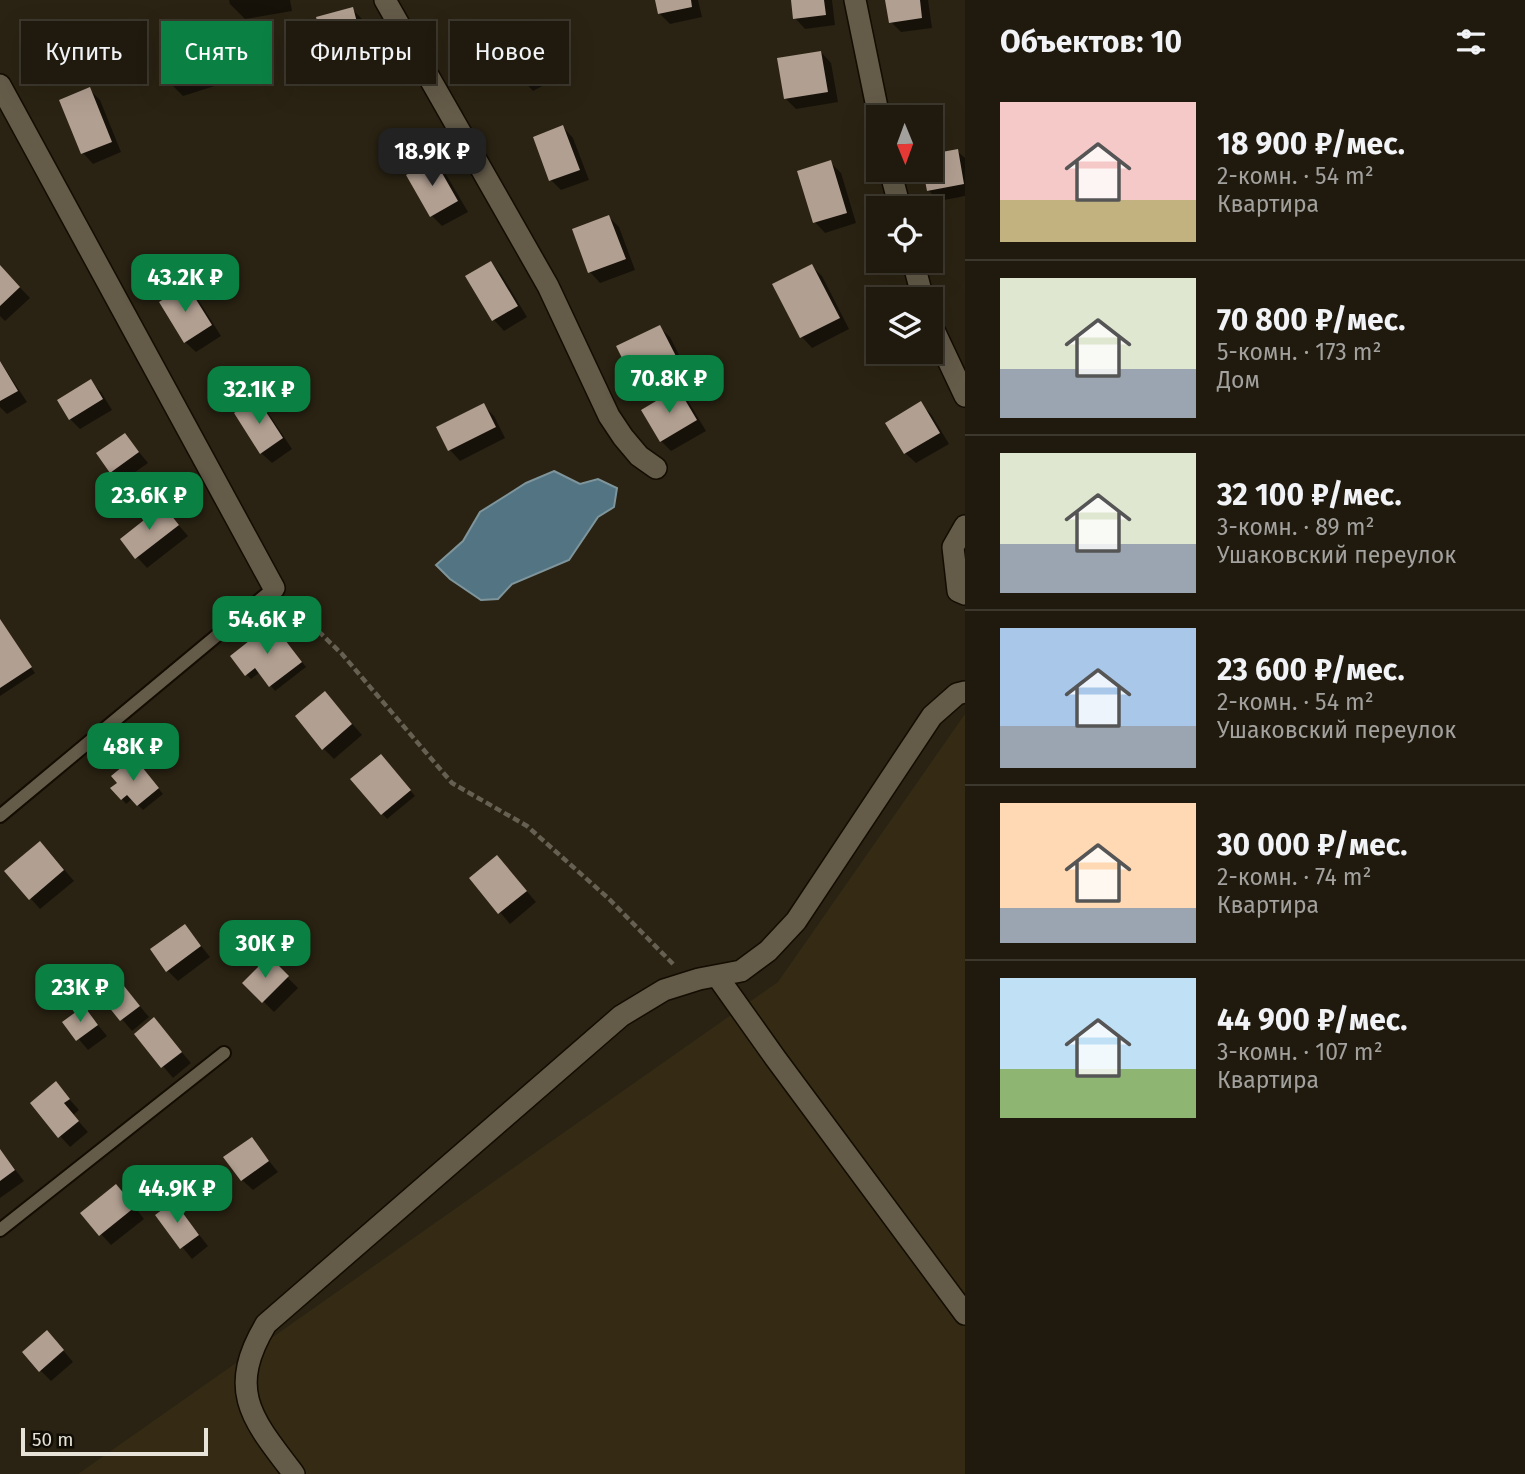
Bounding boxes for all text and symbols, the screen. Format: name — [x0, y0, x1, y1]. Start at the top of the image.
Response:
chip: Купить — [21, 21, 147, 84]
chip: Снять — [161, 21, 272, 84]
chip: Фильтры — [286, 21, 436, 84]
chip: Новое — [450, 21, 569, 84]
icon: filters — [1452, 23, 1490, 61]
text: Объектов: 10 — [1000, 24, 1182, 60]
north arrow — [866, 105, 943, 182]
map controls — [866, 105, 943, 364]
text: 18 900 ₽/мес. — [1217, 126, 1405, 162]
pin: 18.9K ₽ — [367, 128, 497, 188]
icon: home — [1056, 130, 1140, 214]
text: 18.9K ₽ — [394, 137, 470, 165]
text: 2-комн. · 54 m² — [1217, 162, 1374, 190]
text: Квартира — [1217, 190, 1319, 218]
button: locate — [866, 196, 943, 273]
pin: 43.2K ₽ — [120, 254, 250, 314]
text: 43.2K ₽ — [147, 263, 223, 291]
button: layers — [866, 287, 943, 364]
text: 70 800 ₽/мес. — [1217, 302, 1406, 338]
icon: home — [1056, 306, 1140, 390]
text: 5-комн. · 173 m² — [1217, 338, 1382, 366]
pin: 70.8K ₽ — [604, 356, 734, 415]
text: 70.8K ₽ — [631, 364, 707, 392]
pin: 32.1K ₽ — [194, 366, 324, 426]
text: Дом — [1217, 366, 1260, 394]
text: 32.1K ₽ — [223, 375, 295, 403]
pin: 23.6K ₽ — [84, 472, 214, 532]
text: 32 100 ₽/мес. — [1217, 477, 1402, 513]
text: 23.6K ₽ — [111, 481, 187, 509]
icon: home — [1056, 481, 1140, 565]
text: 3-комн. · 89 m² — [1217, 513, 1374, 541]
text: Ушаковский переулок — [1217, 541, 1456, 569]
pin: 54.6K ₽ — [202, 596, 332, 656]
text: 54.6K ₽ — [228, 605, 306, 633]
text: 23 600 ₽/мес. — [1217, 652, 1405, 688]
icon: home — [1056, 656, 1140, 740]
text: 2-комн. · 54 m² — [1217, 688, 1374, 716]
text: Ушаковский переулок — [1217, 716, 1456, 744]
pin: 48K ₽ — [84, 724, 182, 783]
text: 48K ₽ — [103, 732, 163, 760]
text: 30 000 ₽/мес. — [1217, 827, 1408, 863]
icon: home — [1056, 831, 1140, 915]
text: 2-комн. · 74 m² — [1217, 863, 1372, 891]
text: Квартира — [1217, 891, 1319, 919]
pin: 30K ₽ — [216, 920, 314, 980]
text: 30K ₽ — [235, 929, 295, 957]
pin: 23K ₽ — [31, 964, 129, 1024]
text: 23K ₽ — [51, 973, 109, 1001]
text: 44 900 ₽/мес. — [1217, 1002, 1408, 1038]
icon: home — [1056, 1006, 1140, 1090]
text: 3-комн. · 107 m² — [1217, 1038, 1383, 1066]
text: Квартира — [1217, 1066, 1319, 1094]
pin: 44.9K ₽ — [112, 1166, 242, 1225]
text: 44.9K ₽ — [138, 1174, 216, 1202]
scale bar — [21, 1425, 208, 1457]
text: 50 m — [32, 1428, 73, 1451]

